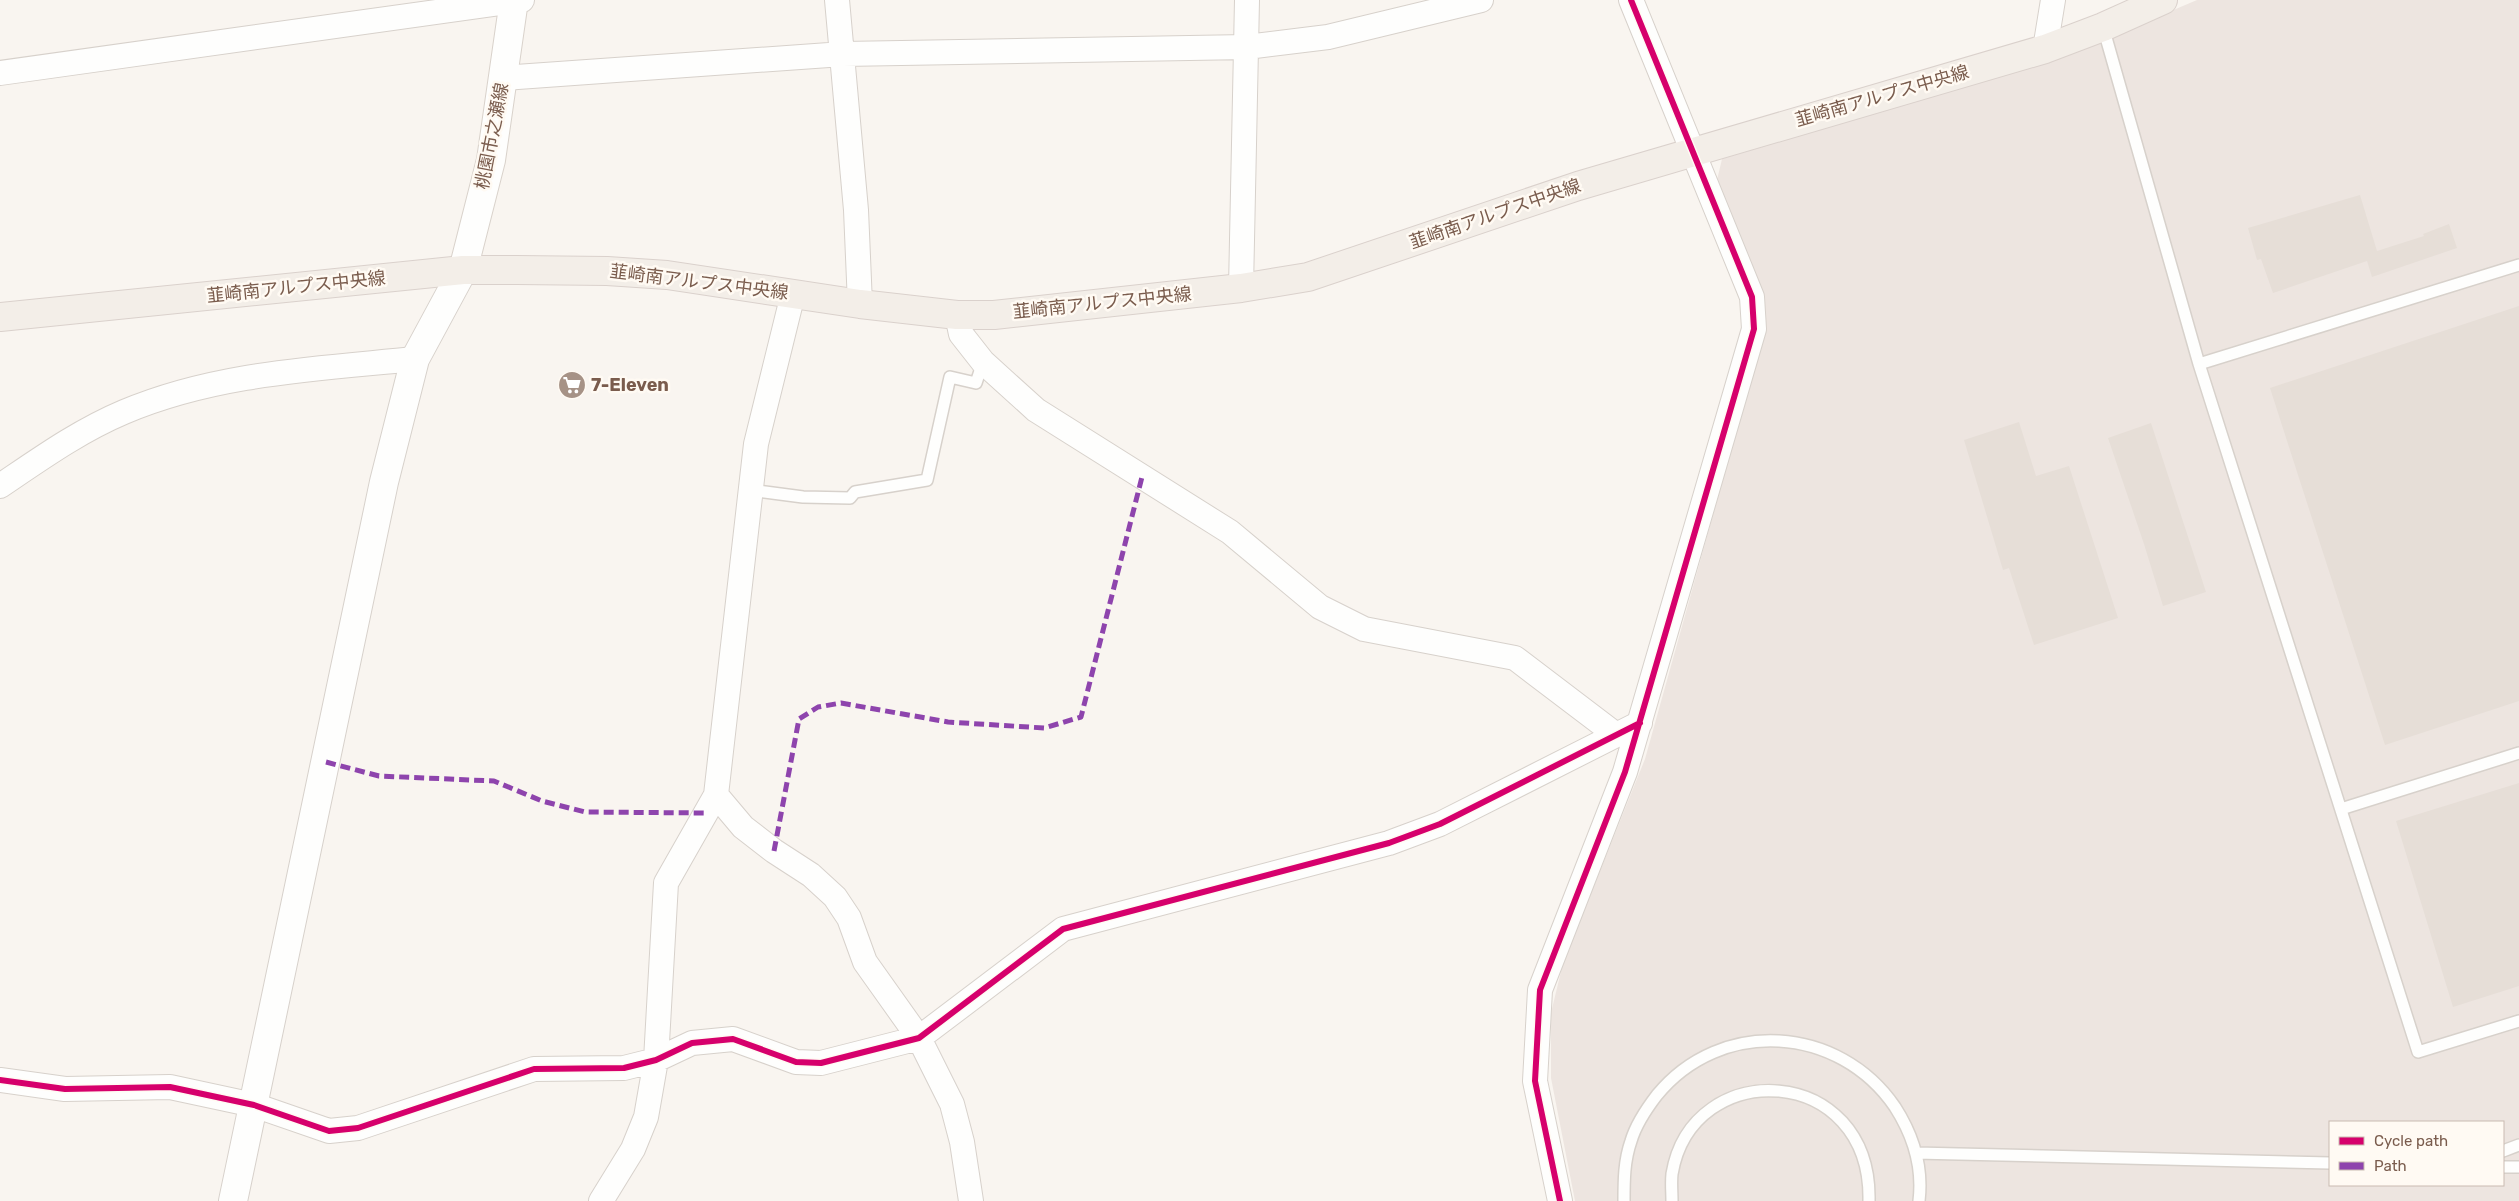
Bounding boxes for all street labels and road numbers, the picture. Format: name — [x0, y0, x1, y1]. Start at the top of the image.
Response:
street label: 韮崎南アルプス中央線 — [1793, 61, 1971, 131]
street label: 桃園市之瀬線 — [471, 81, 513, 191]
street label: 韮崎南アルプス中央線 — [1406, 174, 1584, 254]
street label: 韮崎南アルプス中央線 — [608, 260, 790, 304]
street label: 韮崎南アルプス中央線 — [205, 267, 387, 307]
street label: 韮崎南アルプス中央線 — [1011, 283, 1193, 323]

